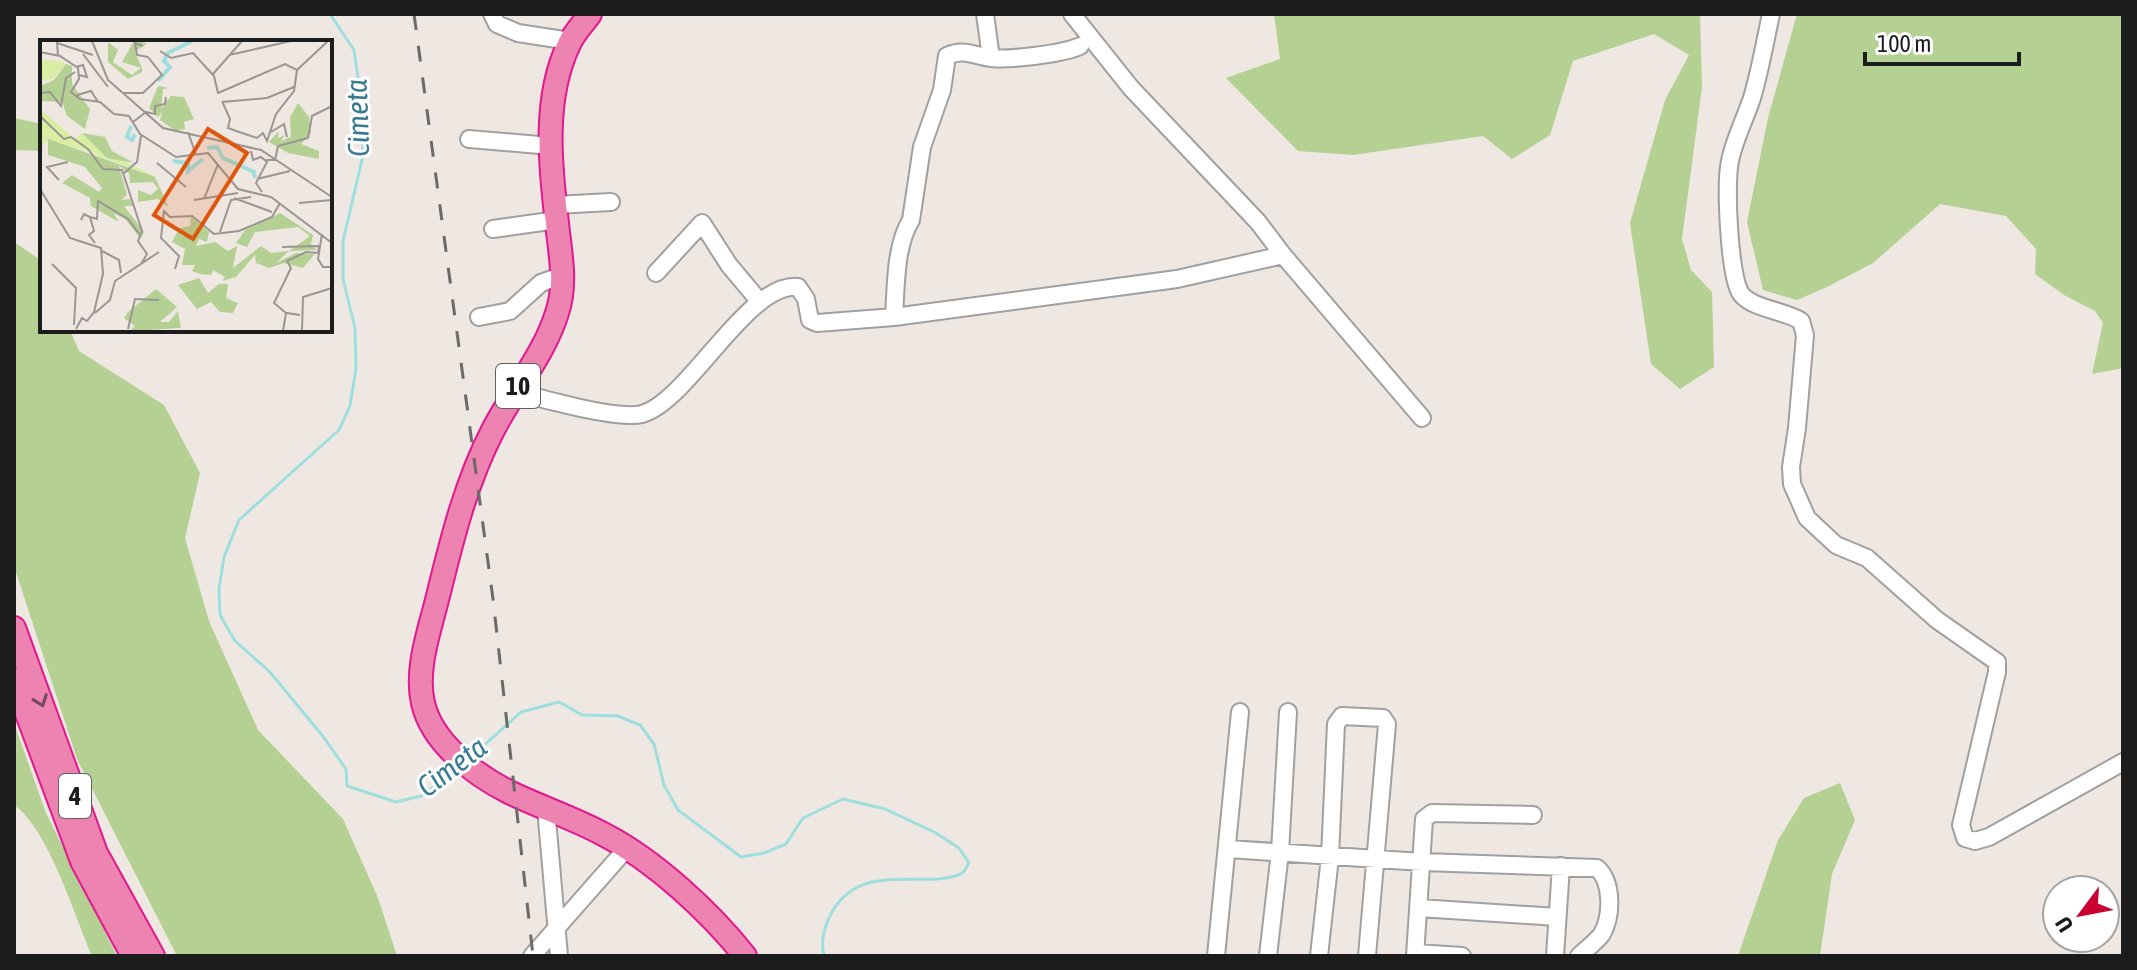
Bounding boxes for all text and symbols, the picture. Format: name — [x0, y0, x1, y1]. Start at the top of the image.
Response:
scale bar — [1865, 16, 2019, 66]
text: 100 m — [1877, 30, 1931, 57]
inset map — [40, 40, 332, 332]
water label: Cimeta — [339, 78, 375, 158]
road number: 10 — [496, 364, 540, 408]
one-way arrow — [31, 693, 48, 707]
water label: Cimeta — [410, 729, 493, 803]
road number: 4 — [59, 774, 91, 818]
north arrow — [2041, 874, 2121, 954]
text: U — [2050, 912, 2079, 937]

